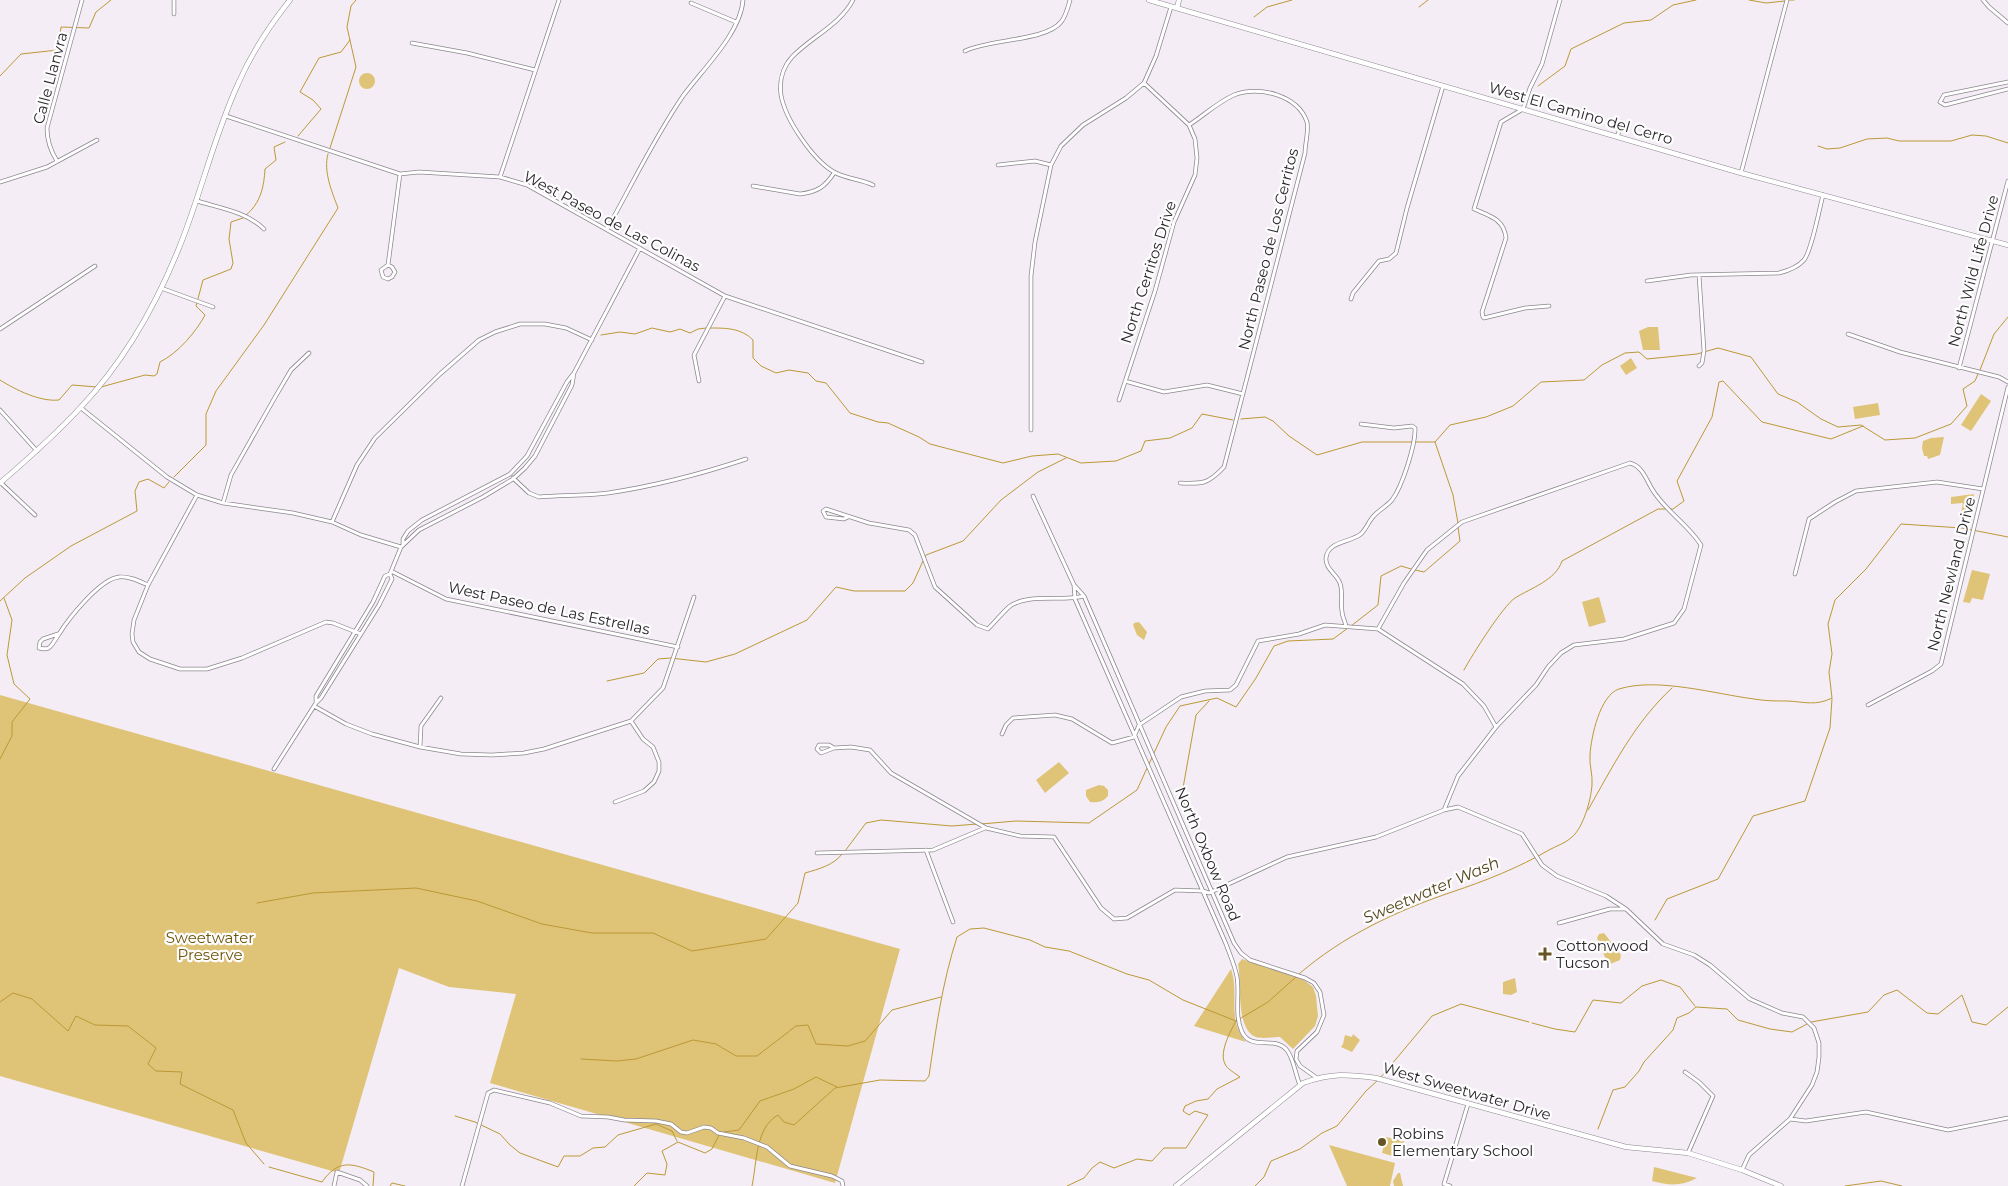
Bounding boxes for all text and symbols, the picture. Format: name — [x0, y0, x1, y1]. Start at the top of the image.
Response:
street label: Calle Llanvra — [29, 30, 71, 126]
street label: West El Camino del Cerro — [1487, 78, 1675, 148]
street label: North Paseo de Los Cerritos — [1234, 146, 1302, 352]
street label: West Paseo de Las Colinas — [520, 166, 704, 276]
street label: North Wild Life Drive — [1944, 193, 2002, 349]
street label: North Cerritos Drive — [1116, 198, 1180, 346]
street label: North Newland Drive — [1923, 495, 1979, 653]
street label: West Paseo de Las Estrellas — [446, 577, 652, 639]
street label: North Oxbow Road — [1171, 784, 1245, 924]
water label: Sweetwater Wash — [1360, 853, 1502, 927]
park label: Sweetwater Preserve — [166, 928, 254, 964]
place label: Cottonwood Tucson — [1556, 936, 1649, 972]
marker: Cottonwood Tucson — [1538, 947, 1552, 961]
street label: West Sweetwater Drive — [1381, 1058, 1553, 1124]
place label: Robins Elementary School — [1392, 1124, 1533, 1160]
marker: Robins Elementary School — [1376, 1136, 1388, 1148]

